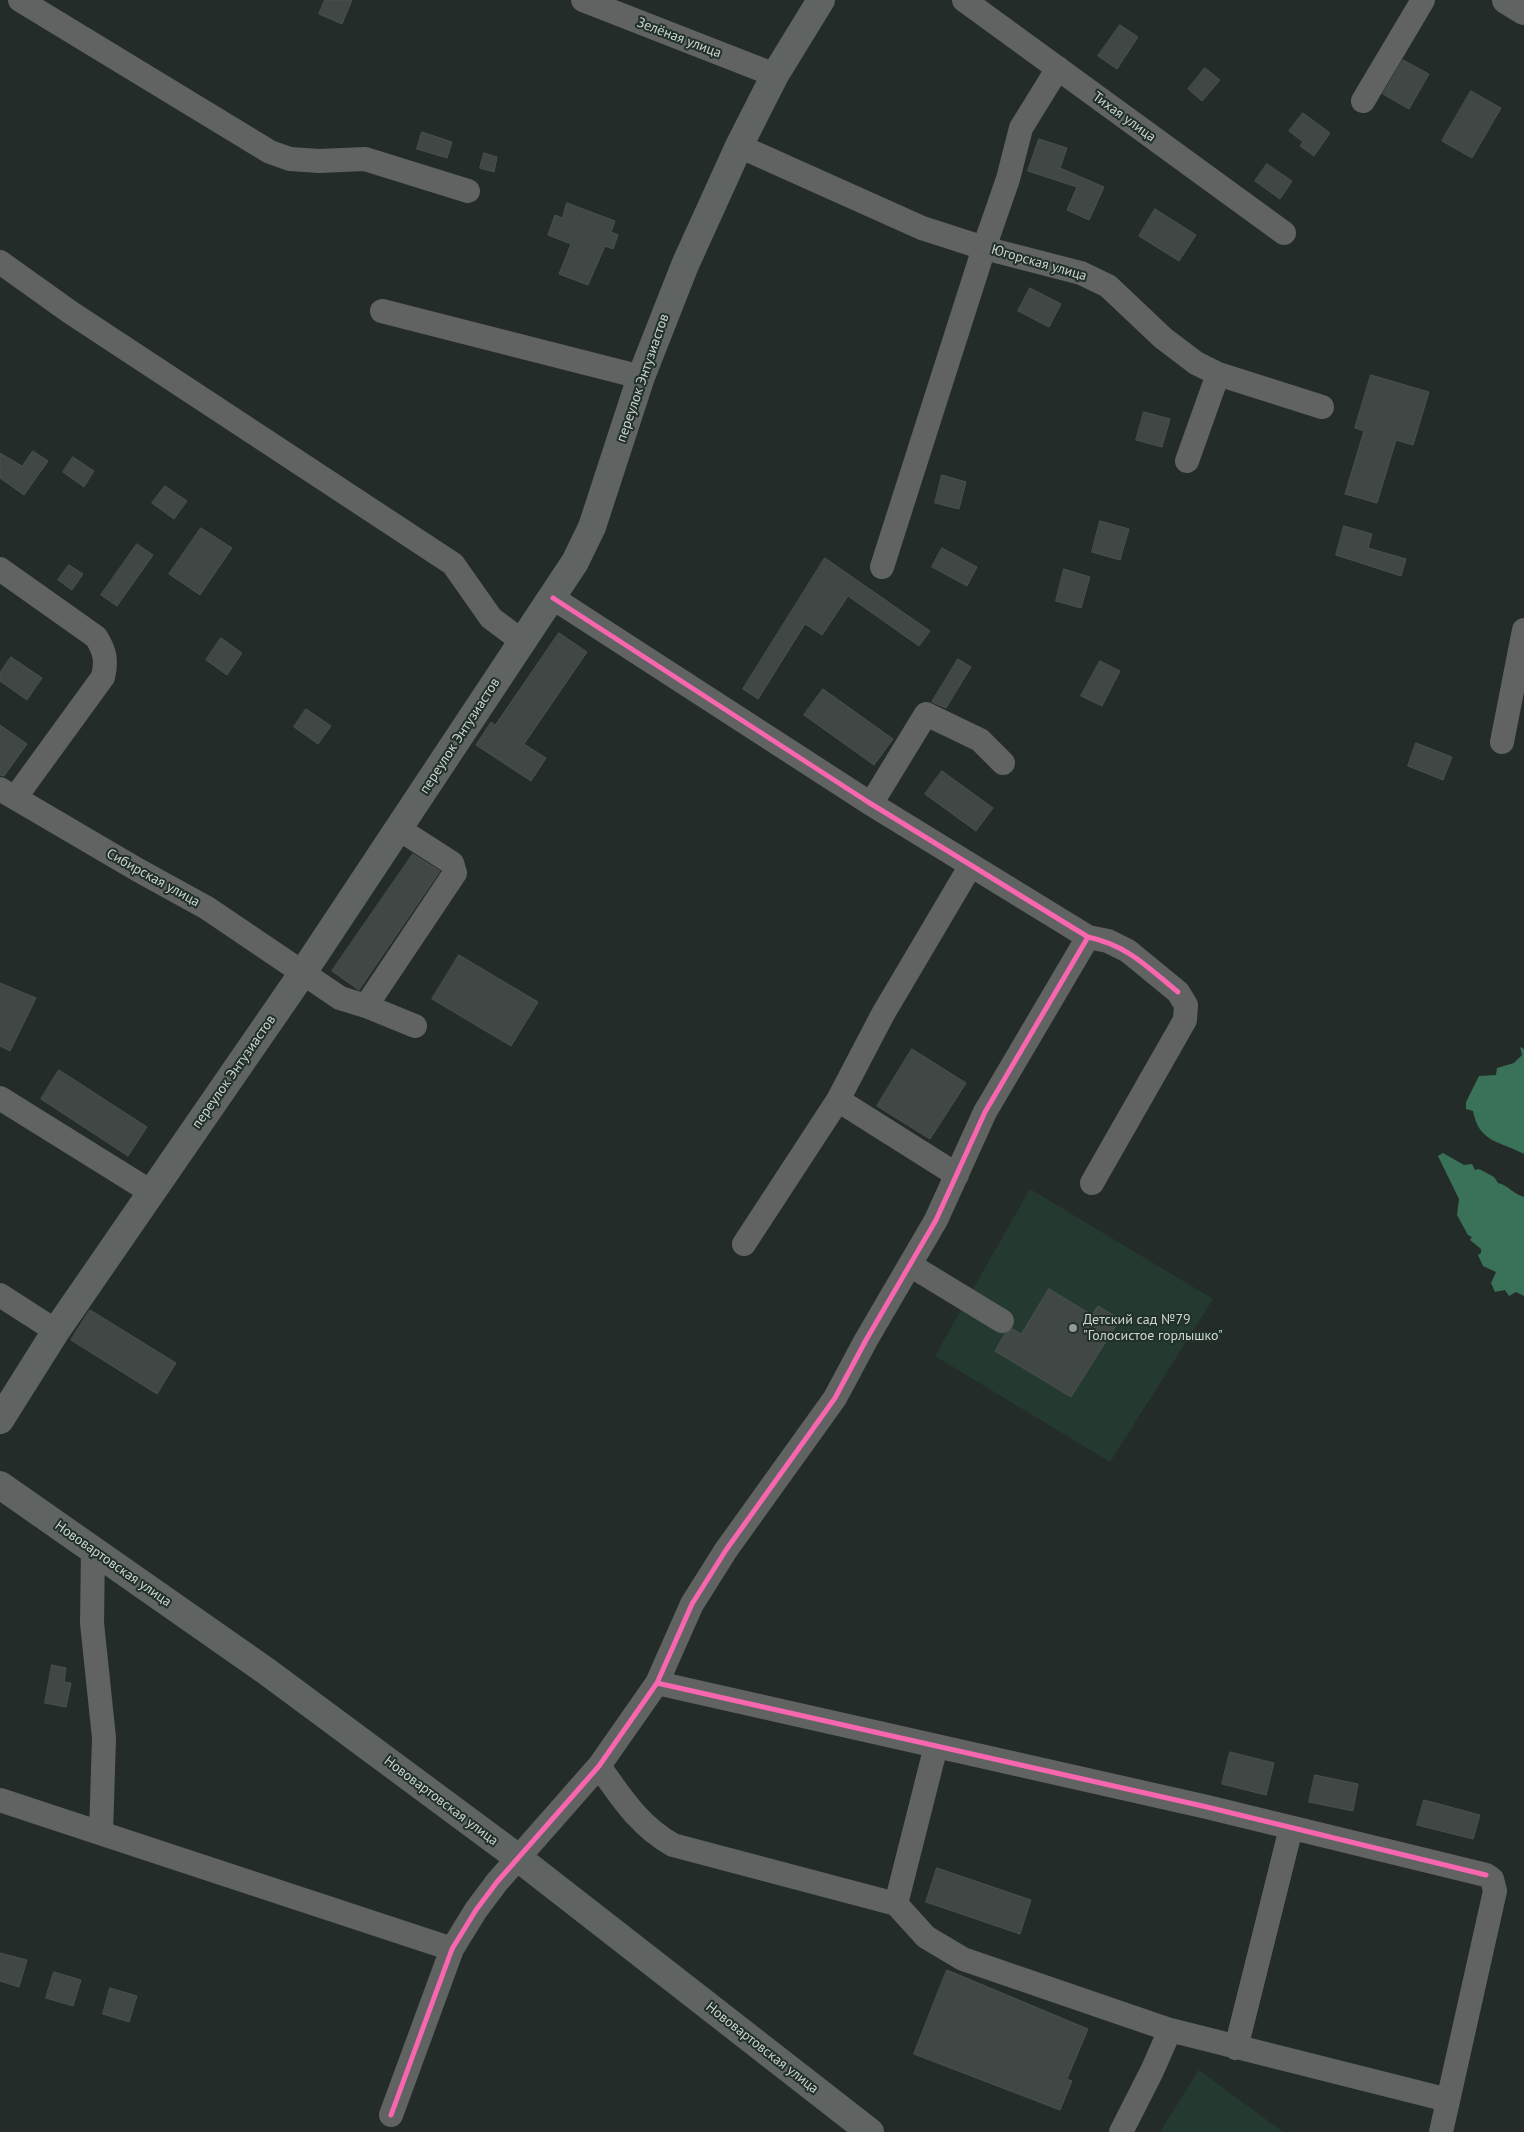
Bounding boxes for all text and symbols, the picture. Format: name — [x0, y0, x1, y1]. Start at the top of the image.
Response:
street label: Зелёная улица — [634, 14, 724, 62]
street label: Тихая улица — [1089, 88, 1159, 146]
street label: Югорская улица — [989, 241, 1089, 285]
street label: переулок Энтузиастов — [613, 312, 673, 444]
street label: переулок Энтузиастов — [416, 675, 504, 797]
street label: Сибирская улица — [103, 845, 203, 911]
street label: переулок Энтузиастов — [188, 1012, 280, 1132]
place label: Детский сад №79 "Голосистое горлышко" — [1083, 1312, 1223, 1344]
marker: Детский сад №79 "Голосистое горлышко" — [1067, 1322, 1079, 1334]
street label: Нововартовская улица — [51, 1517, 175, 1611]
street label: Нововартовская улица — [381, 1753, 501, 1849]
street label: Нововартовская улица — [702, 1999, 822, 2097]

